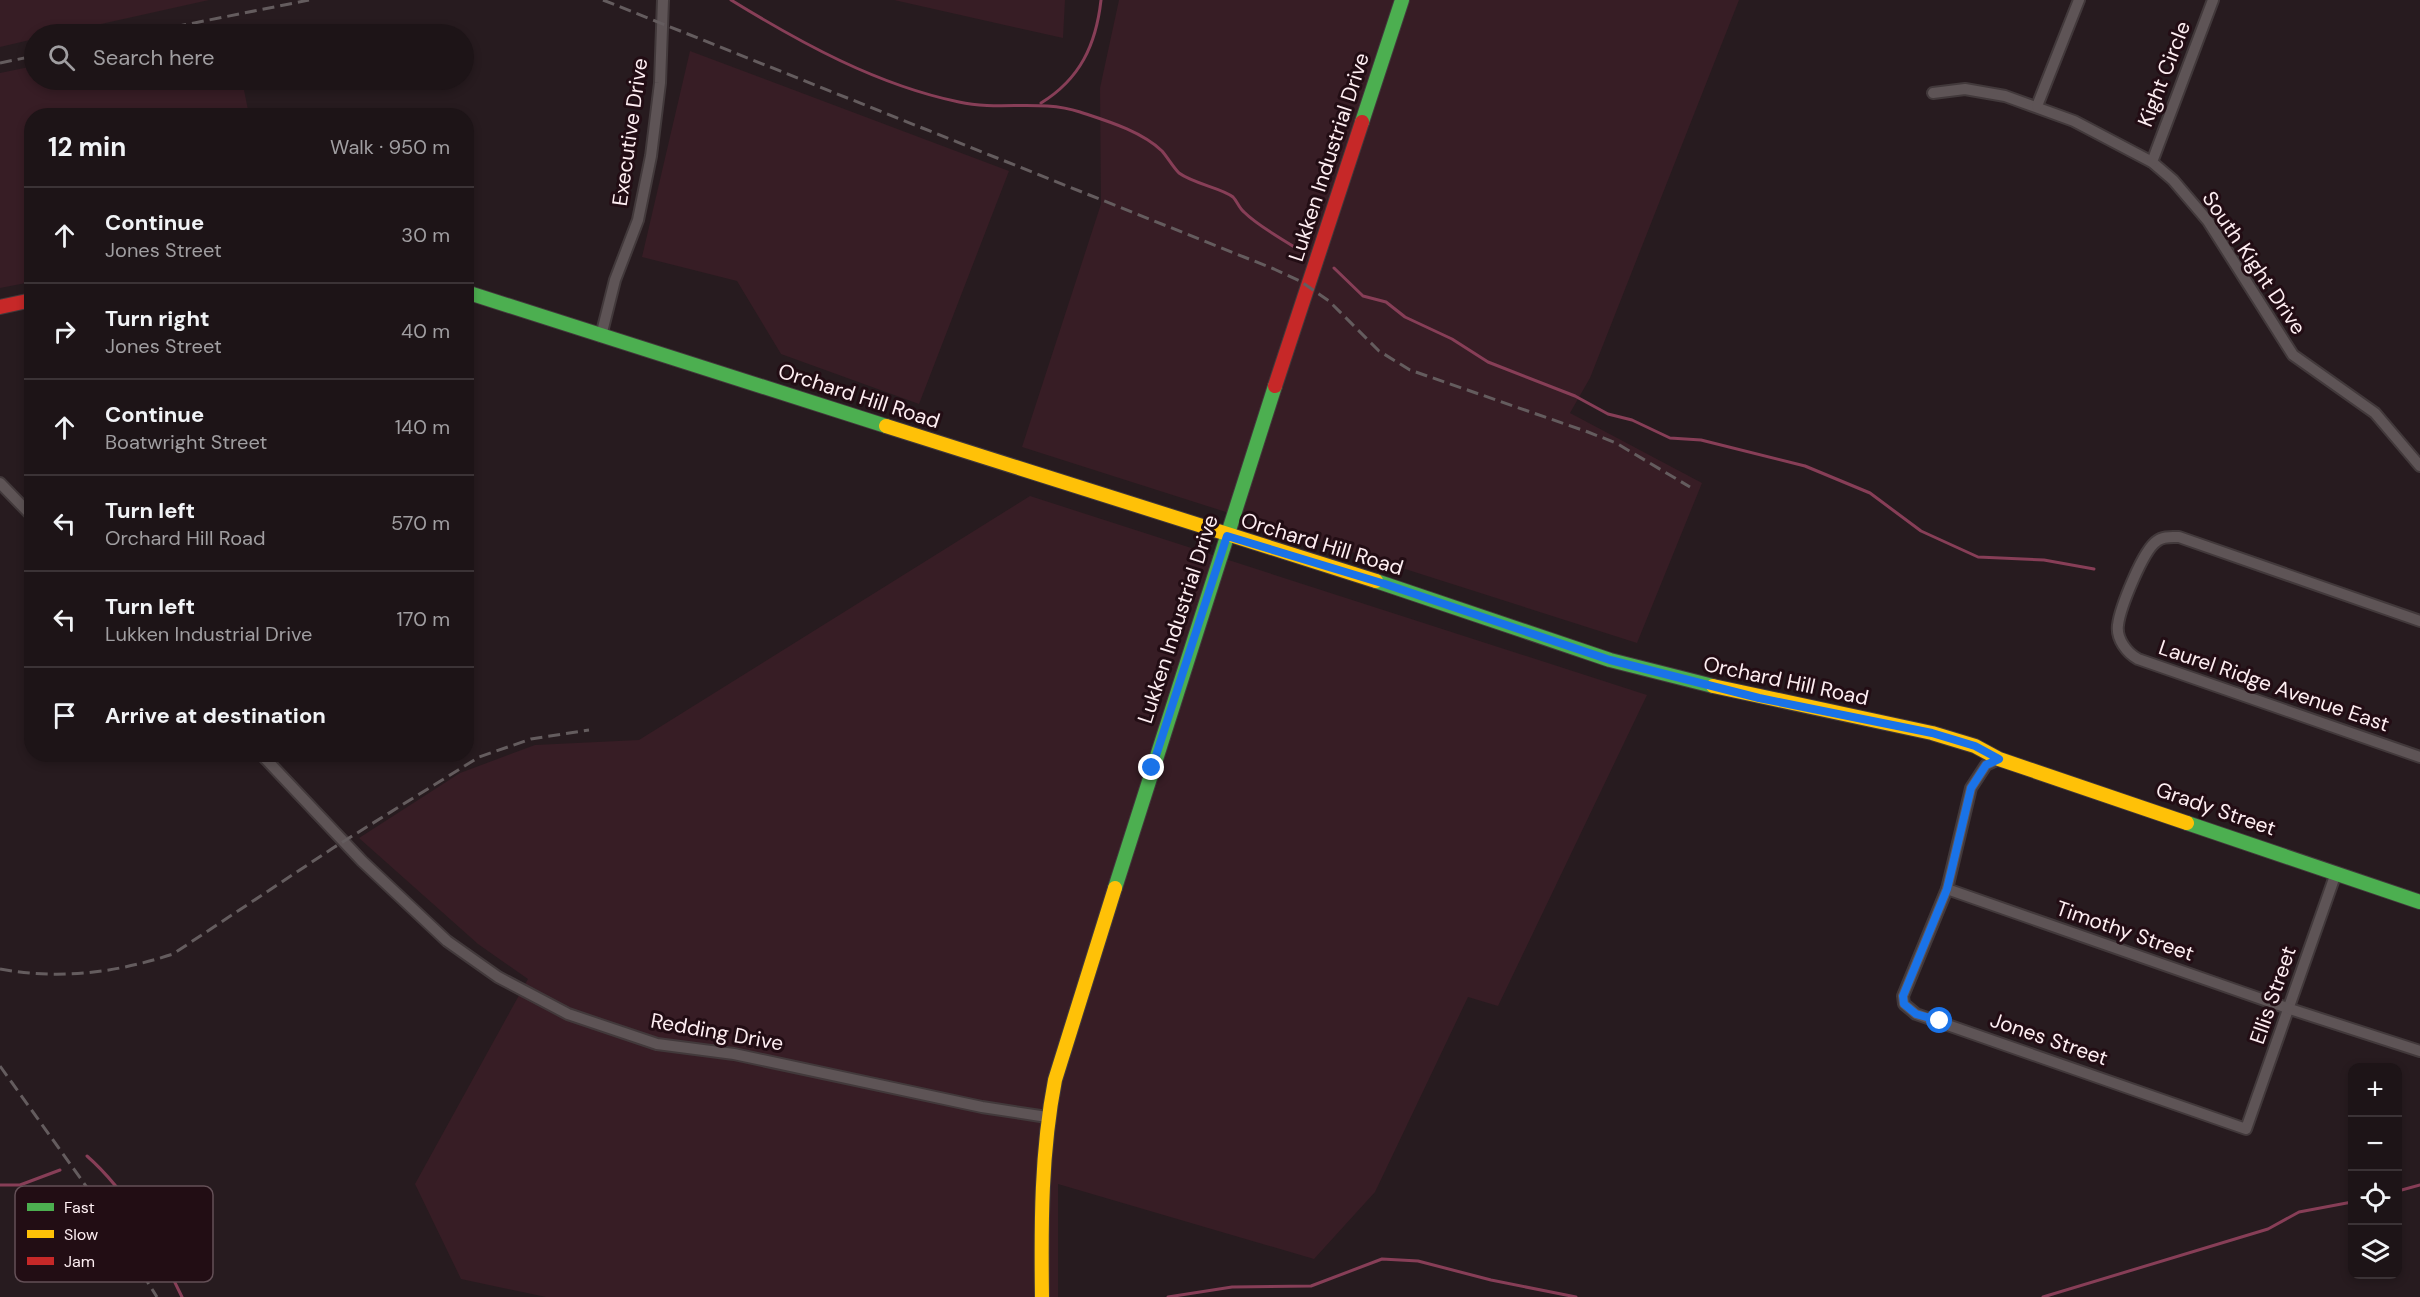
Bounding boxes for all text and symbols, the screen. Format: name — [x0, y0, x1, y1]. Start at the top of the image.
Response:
street label: Kight Circle — [2131, 17, 2197, 131]
search box — [24, 24, 474, 90]
icon: search — [45, 41, 78, 74]
text: Search here — [93, 43, 214, 72]
street label: Lukken Industrial Drive — [1282, 49, 1376, 265]
street label: Executive Drive — [606, 56, 654, 208]
text: 12 min — [48, 130, 126, 164]
text: Walk · 950 m — [330, 134, 450, 160]
street label: South Kight Drive — [2196, 186, 2312, 340]
text: Continue — [105, 208, 204, 237]
icon: ahead — [48, 219, 81, 252]
text: 30 m — [401, 222, 450, 248]
text: Jones Street — [105, 237, 222, 263]
text: Turn right — [105, 304, 210, 333]
icon: right — [48, 315, 81, 348]
text: 40 m — [401, 318, 450, 344]
text: Jones Street — [105, 333, 222, 359]
street label: Orchard Hill Road — [775, 357, 943, 435]
text: Continue — [105, 400, 204, 429]
icon: ahead — [48, 411, 81, 444]
text: 140 m — [395, 414, 450, 440]
text: Boatwright Street — [105, 429, 267, 455]
text: Turn left — [105, 496, 195, 525]
street label: Orchard Hill Road — [1237, 506, 1407, 582]
icon: left — [48, 507, 81, 540]
text: 570 m — [391, 510, 450, 536]
street label: Lukken Industrial Drive — [1131, 511, 1225, 727]
text: Orchard Hill Road — [105, 525, 265, 551]
text: Turn left — [105, 592, 195, 621]
icon: left — [48, 603, 81, 636]
text: 170 m — [397, 606, 450, 632]
text: Lukken Industrial Drive — [105, 621, 312, 647]
street label: Laurel Ridge Avenue East — [2155, 633, 2393, 739]
street label: Orchard Hill Road — [1701, 650, 1871, 712]
icon: arrive — [48, 699, 81, 732]
text: Arrive at destination — [105, 701, 326, 730]
route end — [1138, 754, 1164, 780]
street label: Grady Street — [2152, 775, 2280, 843]
street label: Timothy Street — [2052, 894, 2198, 968]
street label: Ellis Street — [2243, 942, 2303, 1048]
street label: Jones Street — [1986, 1006, 2112, 1072]
street label: Redding Drive — [648, 1007, 786, 1057]
route start — [1926, 1007, 1952, 1033]
map controls — [2348, 1063, 2402, 1279]
button: + — [2348, 1063, 2402, 1117]
button: − — [2348, 1117, 2402, 1171]
button: locate — [2348, 1171, 2402, 1225]
legend — [15, 1186, 213, 1282]
text: Fast — [64, 1197, 95, 1218]
text: Slow — [64, 1224, 98, 1245]
button: layers — [2348, 1225, 2402, 1279]
text: Jam — [64, 1251, 95, 1272]

